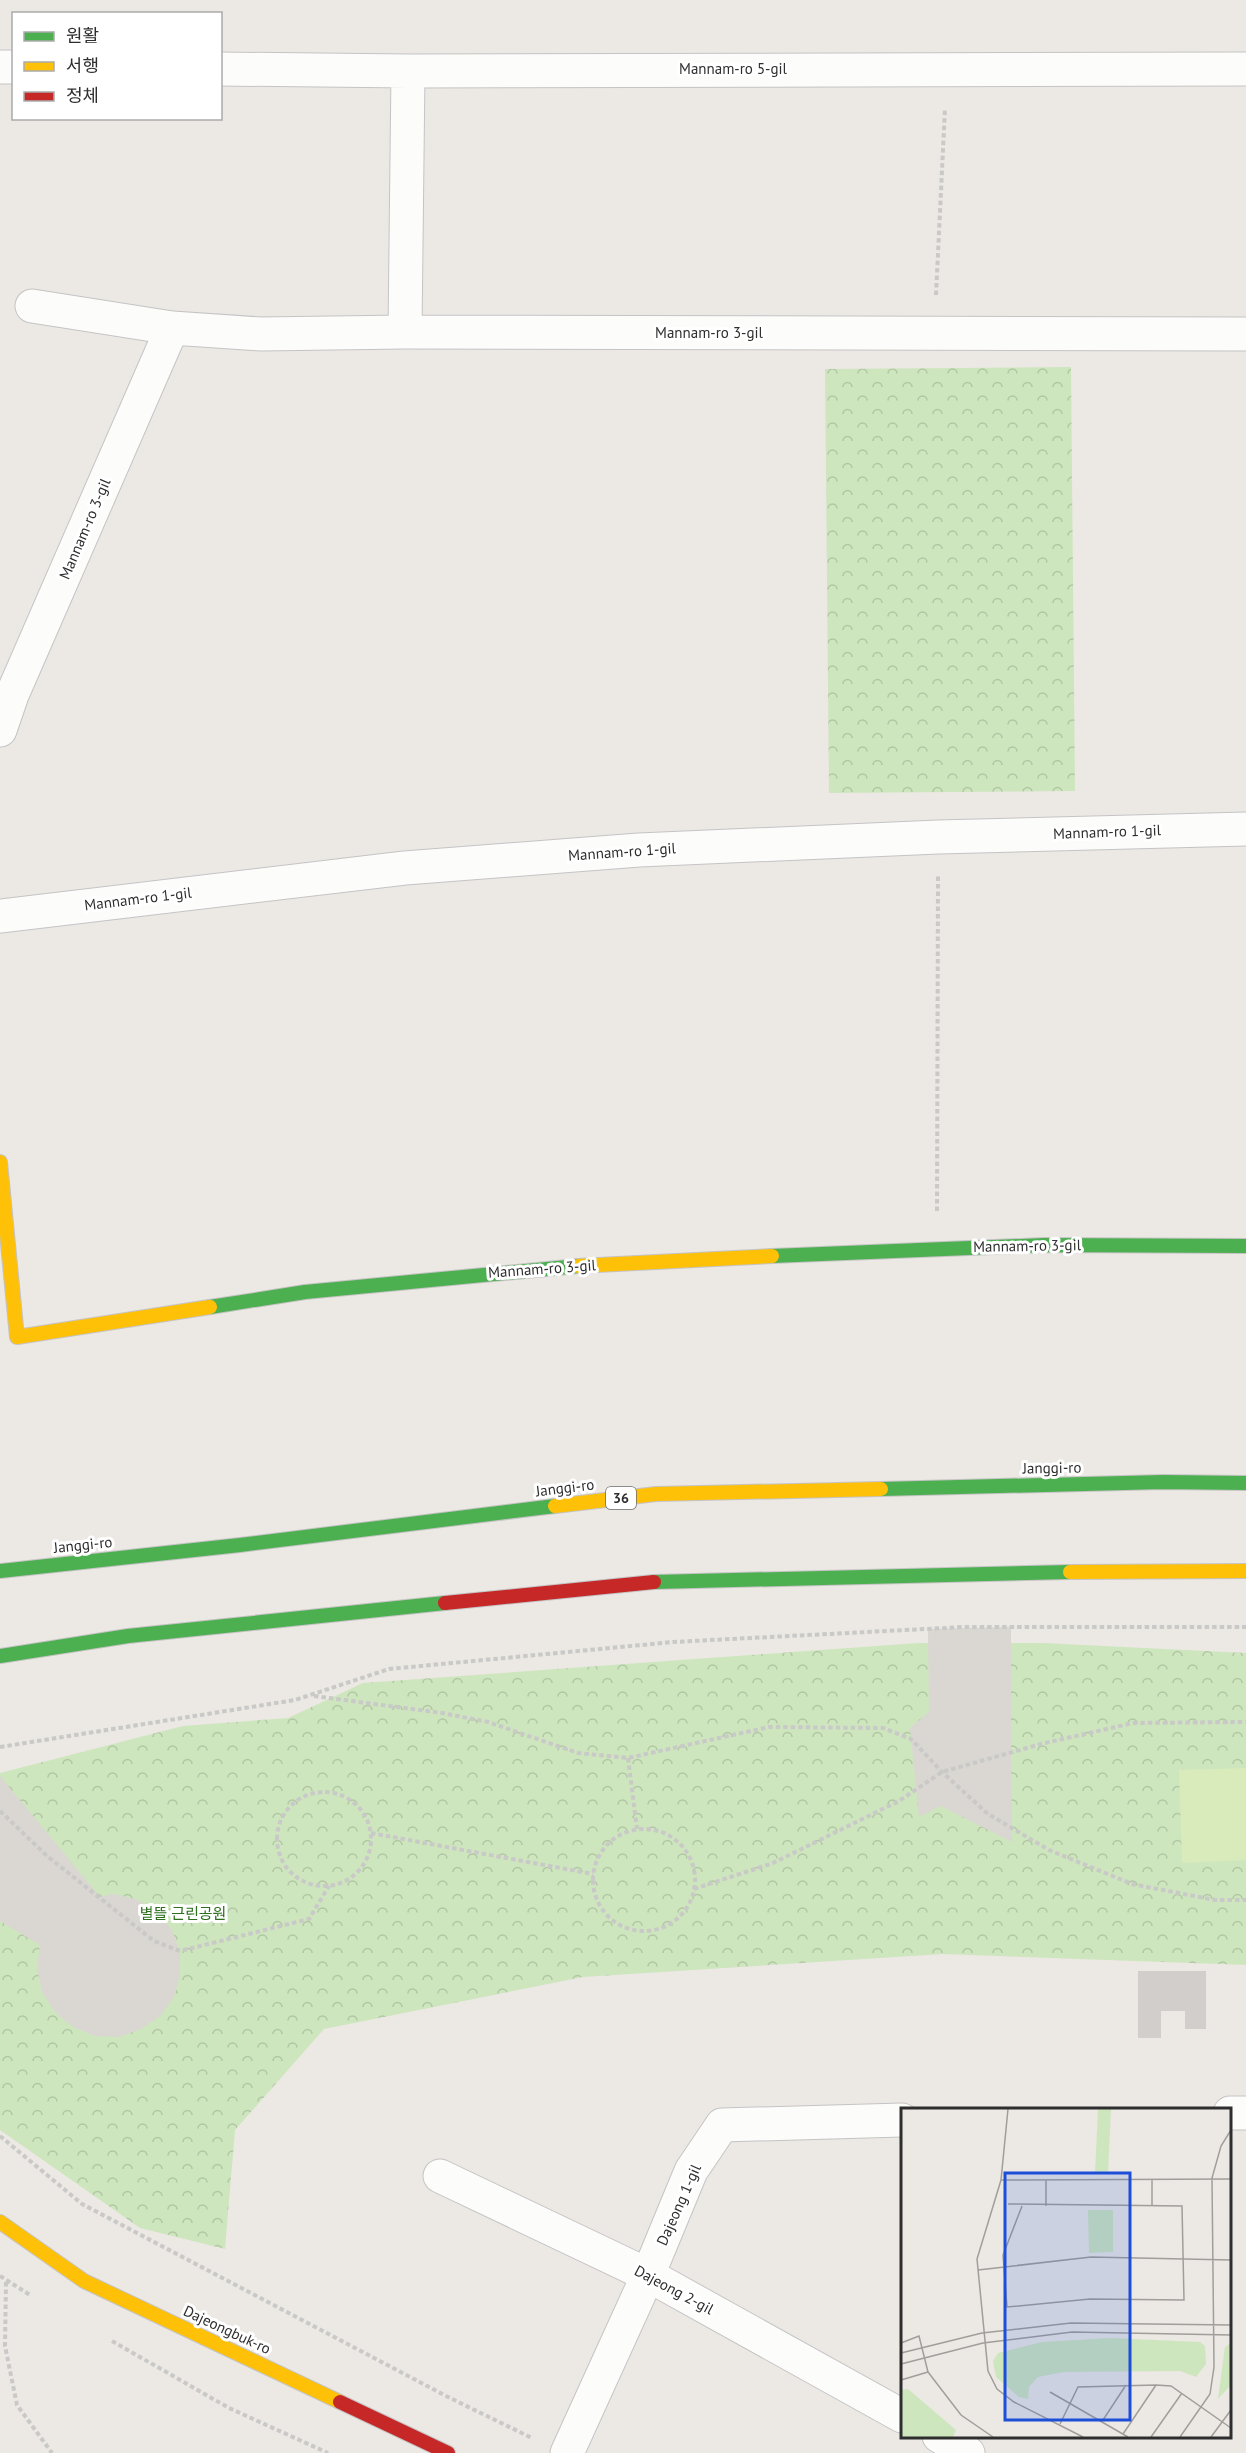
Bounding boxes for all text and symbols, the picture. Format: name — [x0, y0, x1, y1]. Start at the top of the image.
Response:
legend — [12, 12, 222, 120]
text: 원활 — [66, 24, 99, 47]
text: 서행 — [66, 54, 99, 77]
street label: Mannam-ro 5-gil — [679, 59, 788, 78]
text: 정체 — [66, 84, 99, 107]
street label: Mannam-ro 3-gil — [655, 323, 764, 342]
street label: Mannam-ro 3-gil — [55, 475, 115, 582]
street label: Mannam-ro 1-gil — [1053, 820, 1162, 843]
street label: Mannam-ro 1-gil — [567, 838, 677, 865]
street label: Mannam-ro 1-gil — [83, 882, 193, 915]
street label: Mannam-ro 3-gil — [973, 1235, 1082, 1256]
street label: Mannam-ro 3-gil — [487, 1255, 597, 1282]
street label: Janggi-ro — [1021, 1457, 1081, 1478]
street label: Janggi-ro — [534, 1474, 595, 1501]
road number: 36 — [606, 1487, 636, 1509]
street label: Janggi-ro — [52, 1532, 113, 1557]
park label: 별뜰 근린공원 — [140, 1904, 226, 1923]
inset map — [901, 2108, 1231, 2438]
street label: Dajeong 1-gil — [652, 2161, 705, 2248]
street label: Dajeong 2-gil — [631, 2261, 718, 2319]
street label: Dajeongbuk-ro — [180, 2301, 274, 2358]

